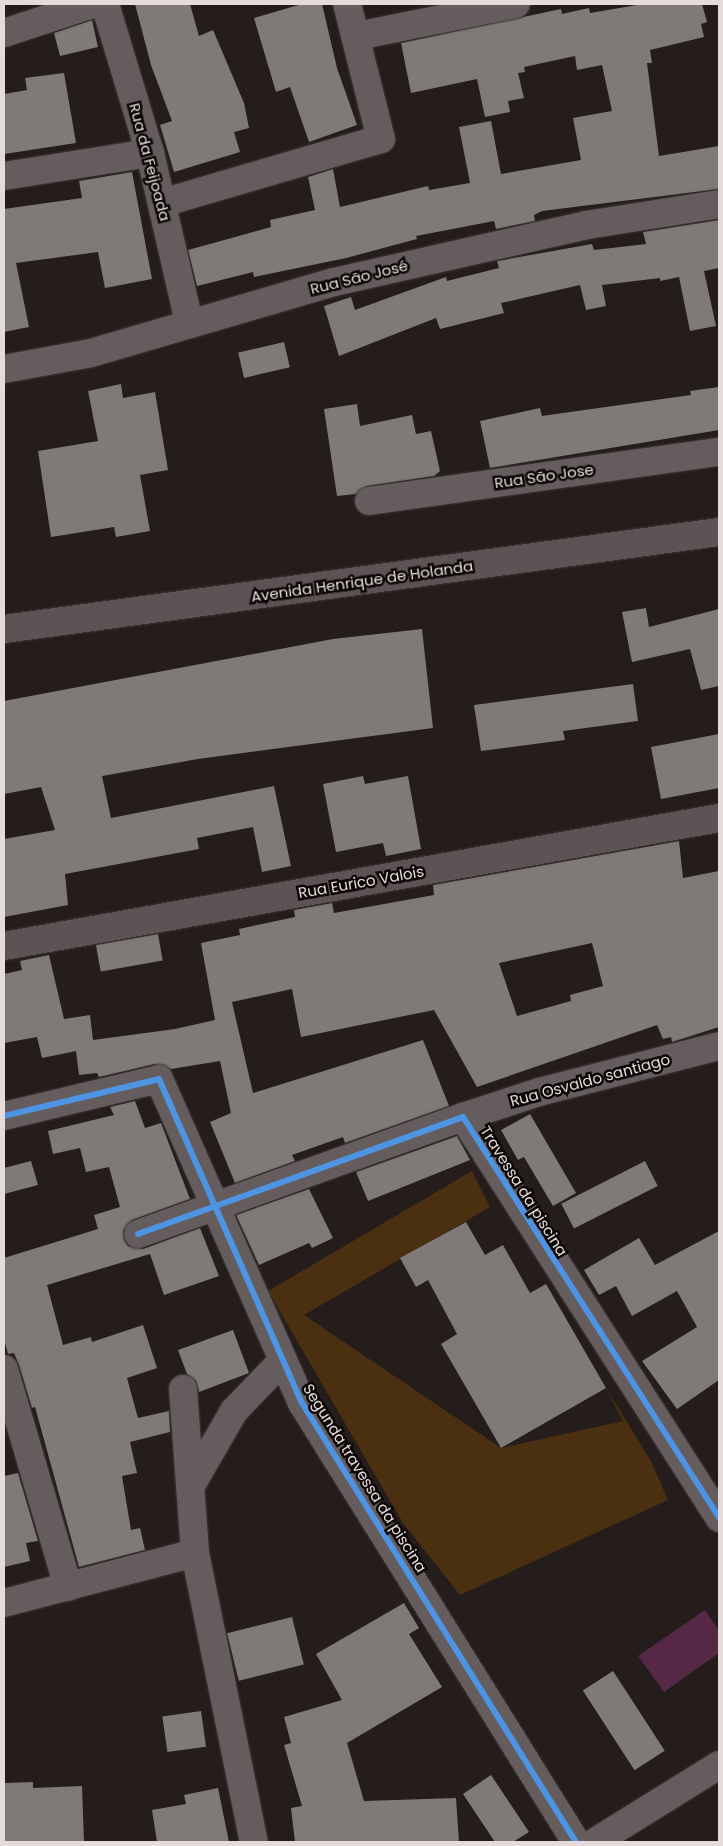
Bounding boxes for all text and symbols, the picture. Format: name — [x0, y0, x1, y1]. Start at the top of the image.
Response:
street label: Rua da Feijoada — [126, 101, 174, 223]
street label: Rua São José — [308, 256, 410, 298]
street label: Rua São Jose — [493, 460, 595, 492]
street label: Avenida Henrique de Holanda — [250, 556, 474, 606]
street label: Rua Eurico Valois — [297, 862, 425, 902]
street label: Rua Osvaldo santiago — [508, 1050, 672, 1110]
street label: Travessa da piscina — [477, 1123, 571, 1259]
street label: Segunda travessa da piscina — [299, 1380, 431, 1576]

